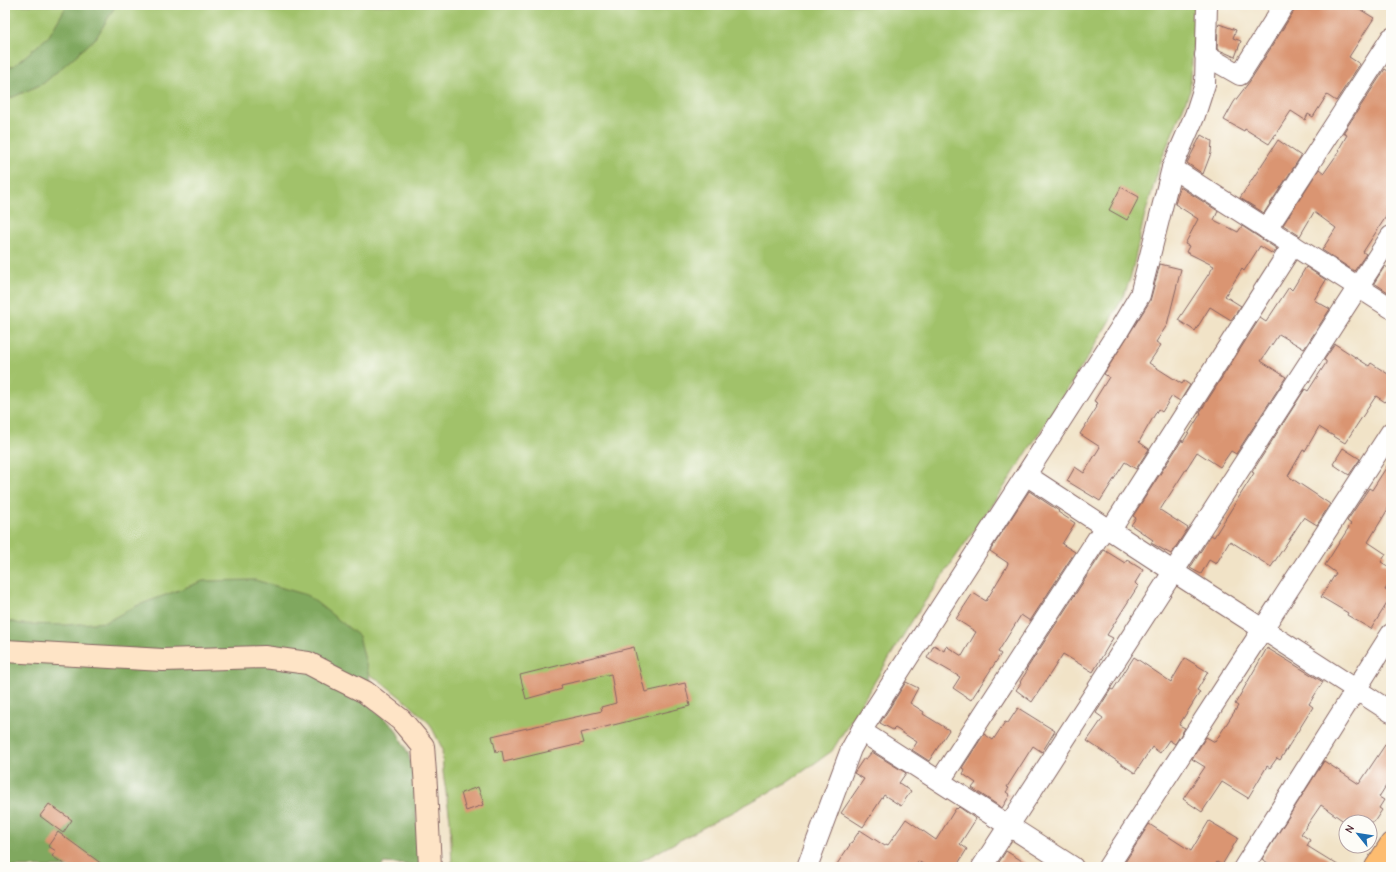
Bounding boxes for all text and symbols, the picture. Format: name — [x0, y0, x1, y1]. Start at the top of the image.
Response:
north arrow — [1338, 814, 1378, 854]
text: N — [1342, 823, 1357, 836]

